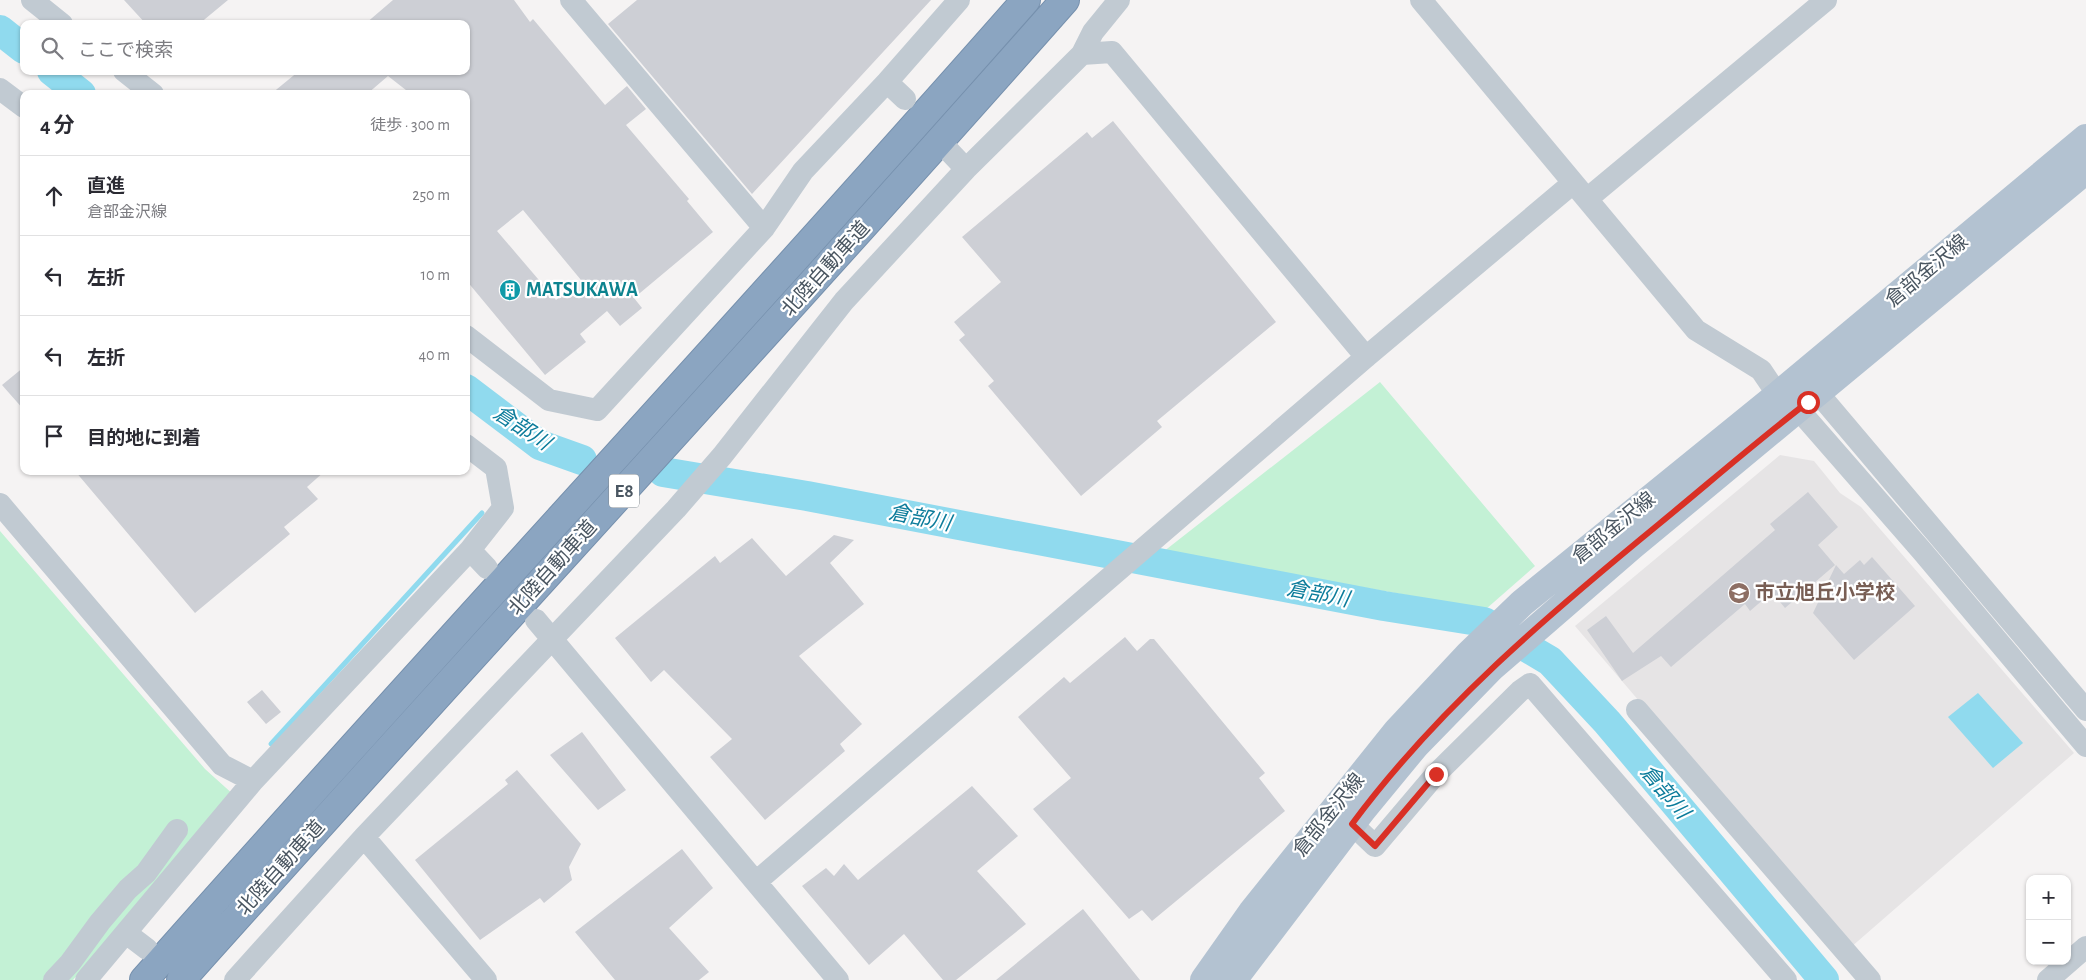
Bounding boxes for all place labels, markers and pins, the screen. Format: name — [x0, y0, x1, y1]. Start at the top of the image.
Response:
building icon: MATSUKAWA — [498, 278, 522, 302]
place label: MATSUKAWA — [526, 280, 638, 300]
school or university icon: 市立旭丘小学校 — [1727, 581, 1751, 605]
place label: 市立旭丘小学校 — [1755, 581, 1895, 603]

